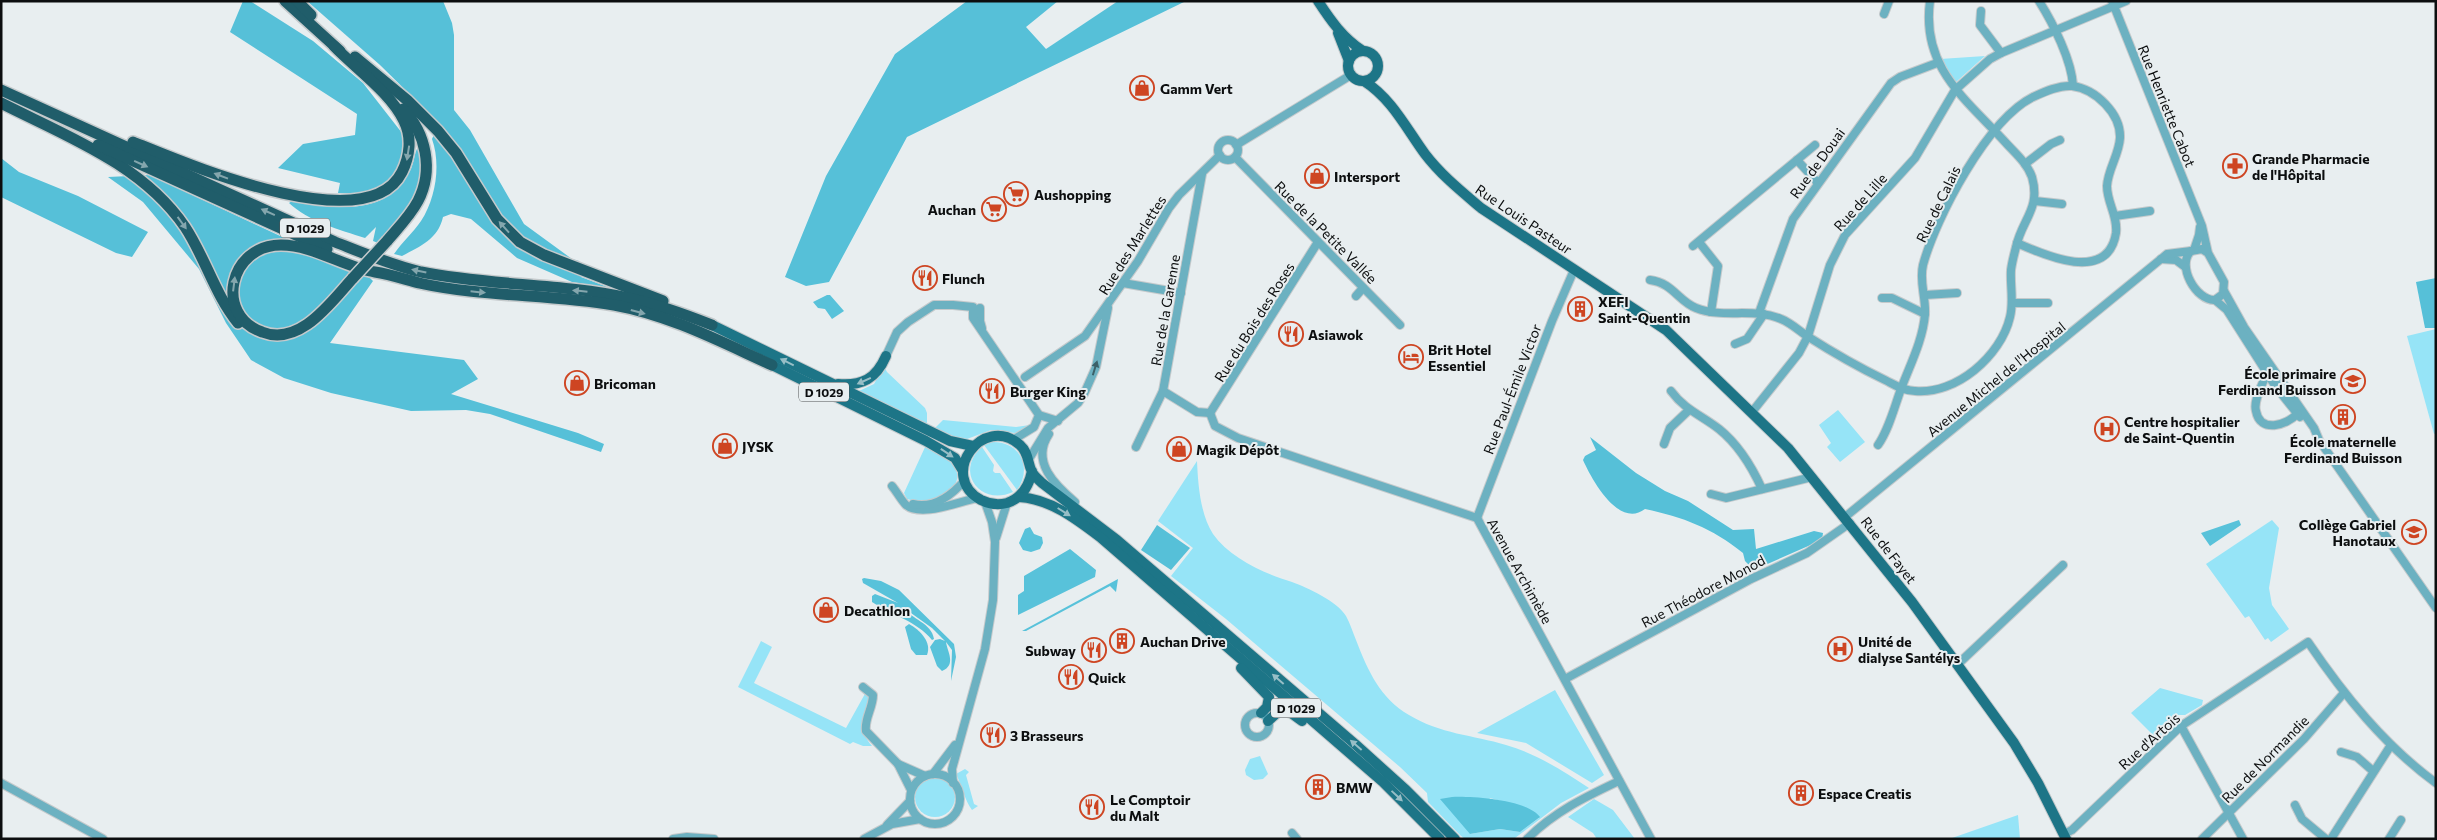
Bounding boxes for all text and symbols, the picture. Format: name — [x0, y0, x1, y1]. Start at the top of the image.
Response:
street label: Rue Henriette Cabot — [2135, 42, 2199, 170]
shop icon: Gamm Vert — [1129, 75, 1155, 101]
place label: Gamm Vert — [1160, 80, 1233, 97]
street label: Rue de Douai — [1786, 125, 1848, 201]
one-way arrow — [404, 145, 412, 161]
place label: Grande Pharmacie de l'Hôpital — [2252, 150, 2370, 183]
pharmacy icon: Grande Pharmacie de l'Hôpital — [2222, 153, 2248, 179]
one-way arrow — [134, 161, 148, 169]
shop icon: Intersport — [1304, 163, 1330, 189]
street label: Rue de Calais — [1912, 163, 1964, 245]
place label: Intersport — [1334, 168, 1400, 185]
street label: Rue de Lille — [1830, 170, 1890, 234]
one-way arrow — [213, 172, 228, 180]
street label: Rue de la Petite Vallée — [1271, 177, 1381, 287]
street label: Rue Louis Pasteur — [1472, 180, 1576, 258]
supermarket icon: Aushopping — [1003, 181, 1029, 207]
place label: Aushopping — [1034, 186, 1111, 203]
street label: Rue des Marlettes — [1095, 192, 1169, 298]
supermarket icon: Auchan — [981, 196, 1007, 222]
place label: Auchan — [928, 201, 976, 218]
one-way arrow — [261, 207, 275, 215]
one-way arrow — [176, 216, 187, 229]
road number: D 1029 — [280, 218, 330, 238]
one-way arrow — [498, 222, 510, 234]
street label: Rue de la Garenne — [1147, 253, 1183, 367]
street label: Rue du Bois des Roses — [1210, 259, 1298, 385]
restaurant icon: Flunch — [912, 265, 938, 291]
one-way arrow — [411, 267, 426, 275]
place label: Flunch — [942, 270, 985, 287]
one-way arrow — [230, 276, 238, 292]
one-way arrow — [572, 286, 588, 294]
one-way arrow — [470, 288, 486, 296]
place label: XEFI Saint-Quentin — [1598, 293, 1690, 326]
building icon: XEFI Saint-Quentin — [1567, 296, 1593, 322]
one-way arrow — [631, 308, 646, 316]
street label: Avenue Michel de l'Hospital — [1923, 318, 2069, 440]
restaurant icon: Asiawok — [1278, 321, 1304, 347]
street label: Rue Paul-Émile Victor — [1479, 321, 1545, 456]
place label: Asiawok — [1308, 326, 1363, 343]
place label: Brit Hotel Essentiel — [1428, 341, 1491, 374]
hotel icon: Brit Hotel Essentiel — [1398, 344, 1424, 370]
one-way arrow — [780, 357, 794, 365]
one-way arrow — [1092, 361, 1099, 376]
place label: École primaire Ferdinand Buisson — [2218, 365, 2336, 398]
school or university icon: École primaire Ferdinand Buisson — [2340, 368, 2366, 394]
shop icon: Bricoman — [564, 370, 590, 396]
place label: Bricoman — [594, 375, 656, 392]
one-way arrow — [857, 377, 871, 385]
restaurant icon: Burger King — [979, 378, 1005, 404]
road number: D 1029 — [799, 382, 849, 402]
place label: Burger King — [1010, 383, 1086, 400]
building icon: École maternelle Ferdinand Buisson — [2330, 404, 2356, 430]
place label: Centre hospitalier de Saint-Quentin — [2124, 413, 2240, 446]
hospital icon: Centre hospitalier de Saint-Quentin — [2094, 416, 2120, 442]
shop icon: JYSK — [712, 433, 738, 459]
place label: École maternelle Ferdinand Buisson — [2284, 433, 2402, 466]
shop icon: Magik Dépôt — [1166, 436, 1192, 462]
place label: JYSK — [742, 438, 774, 455]
place label: Magik Dépôt — [1196, 441, 1279, 458]
one-way arrow — [941, 448, 954, 458]
one-way arrow — [1057, 507, 1070, 517]
street label: Rue de Fayet — [1858, 513, 1921, 587]
street label: Avenue Archimède — [1484, 515, 1556, 627]
place label: Collège Gabriel Hanotaux — [2299, 516, 2396, 549]
school or university icon: Collège Gabriel Hanotaux — [2401, 519, 2427, 545]
street label: Rue Théodore Monod — [1638, 551, 1768, 631]
shop icon: Decathlon — [813, 597, 839, 623]
place label: Decathlon — [844, 602, 910, 619]
building icon: Auchan Drive — [1109, 628, 1135, 654]
place label: Auchan Drive — [1140, 633, 1226, 650]
place label: Unité de dialyse Santélys — [1858, 633, 1961, 666]
hospital icon: Unité de dialyse Santélys — [1827, 636, 1853, 662]
restaurant icon: Subway — [1081, 637, 1107, 663]
place label: Subway — [1025, 642, 1076, 659]
restaurant icon: Quick — [1058, 664, 1084, 690]
place label: Quick — [1088, 669, 1126, 686]
one-way arrow — [1272, 673, 1284, 685]
road number: D 1029 — [1271, 698, 1321, 718]
street label: Rue d'Artois — [2115, 709, 2183, 773]
street label: Rue de Normandie — [2218, 712, 2312, 806]
restaurant icon: 3 Brasseurs — [980, 722, 1006, 748]
place label: 3 Brasseurs — [1010, 727, 1084, 744]
one-way arrow — [1349, 740, 1362, 751]
building icon: BMW — [1305, 774, 1331, 800]
place label: BMW — [1336, 779, 1373, 796]
building icon: Espace Creatis — [1788, 780, 1814, 806]
place label: Espace Creatis — [1818, 785, 1912, 802]
one-way arrow — [1391, 790, 1403, 802]
place label: Le Comptoir du Malt — [1110, 791, 1191, 824]
restaurant icon: Le Comptoir du Malt — [1079, 794, 1105, 820]

